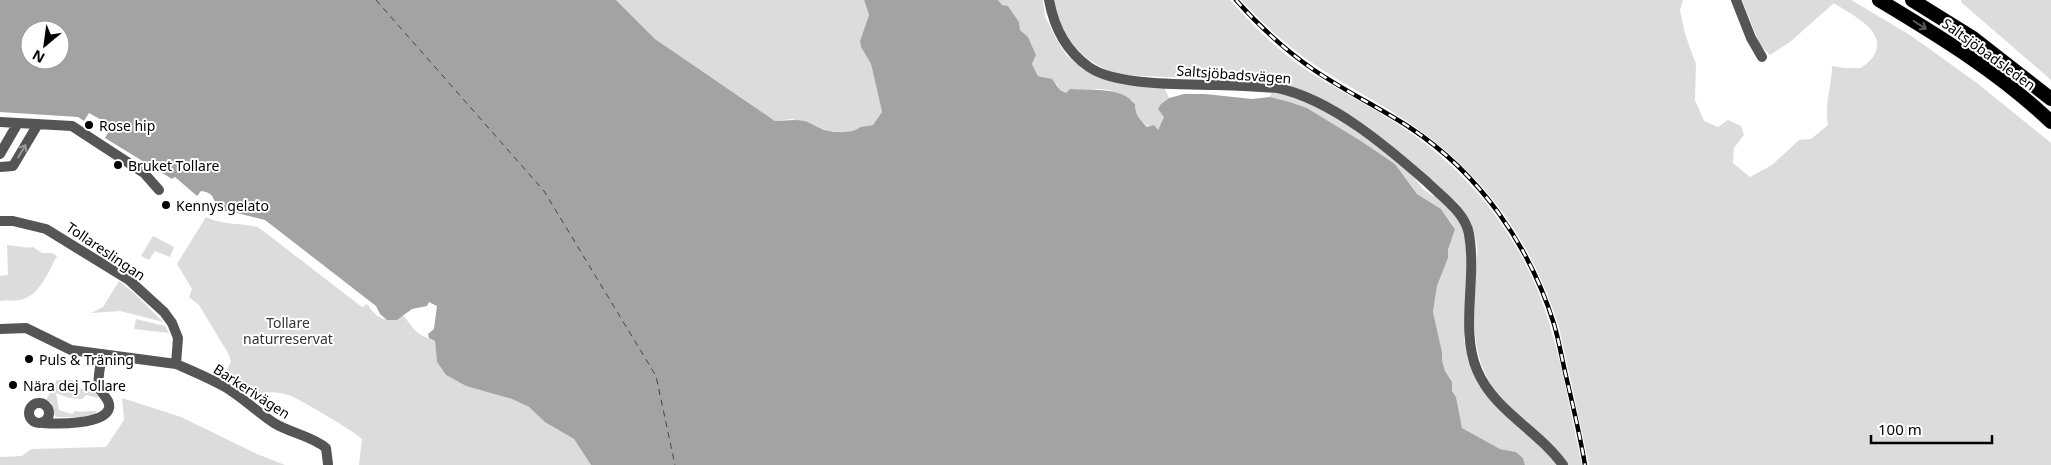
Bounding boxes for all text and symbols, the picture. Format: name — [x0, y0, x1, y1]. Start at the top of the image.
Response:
street label: Saltsjöbadsleden — [1938, 14, 2040, 94]
north arrow — [20, 20, 70, 70]
one-way arrow — [1913, 20, 1927, 30]
text: N — [29, 46, 48, 68]
street label: Saltsjöbadsvägen — [1176, 61, 1292, 87]
place label: Rose hip — [99, 116, 155, 135]
marker: Rose hip — [83, 119, 95, 131]
one-way arrow — [18, 144, 28, 158]
place label: Bruket Tollare — [128, 156, 219, 175]
marker: Bruket Tollare — [112, 159, 124, 171]
place label: Kennys gelato — [176, 196, 269, 215]
marker: Kennys gelato — [160, 199, 172, 211]
street label: Tollareslingan — [63, 218, 149, 284]
park label: Tollare naturreservat — [243, 313, 333, 348]
place label: Puls & Träning — [39, 350, 134, 369]
marker: Puls & Träning — [23, 353, 35, 365]
street label: Barkerivägen — [210, 359, 294, 423]
place label: Nära dej Tollare — [23, 376, 126, 395]
marker: Nära dej Tollare — [7, 379, 19, 391]
scale bar — [1871, 412, 1992, 444]
text: 100 m — [1878, 419, 1922, 439]

